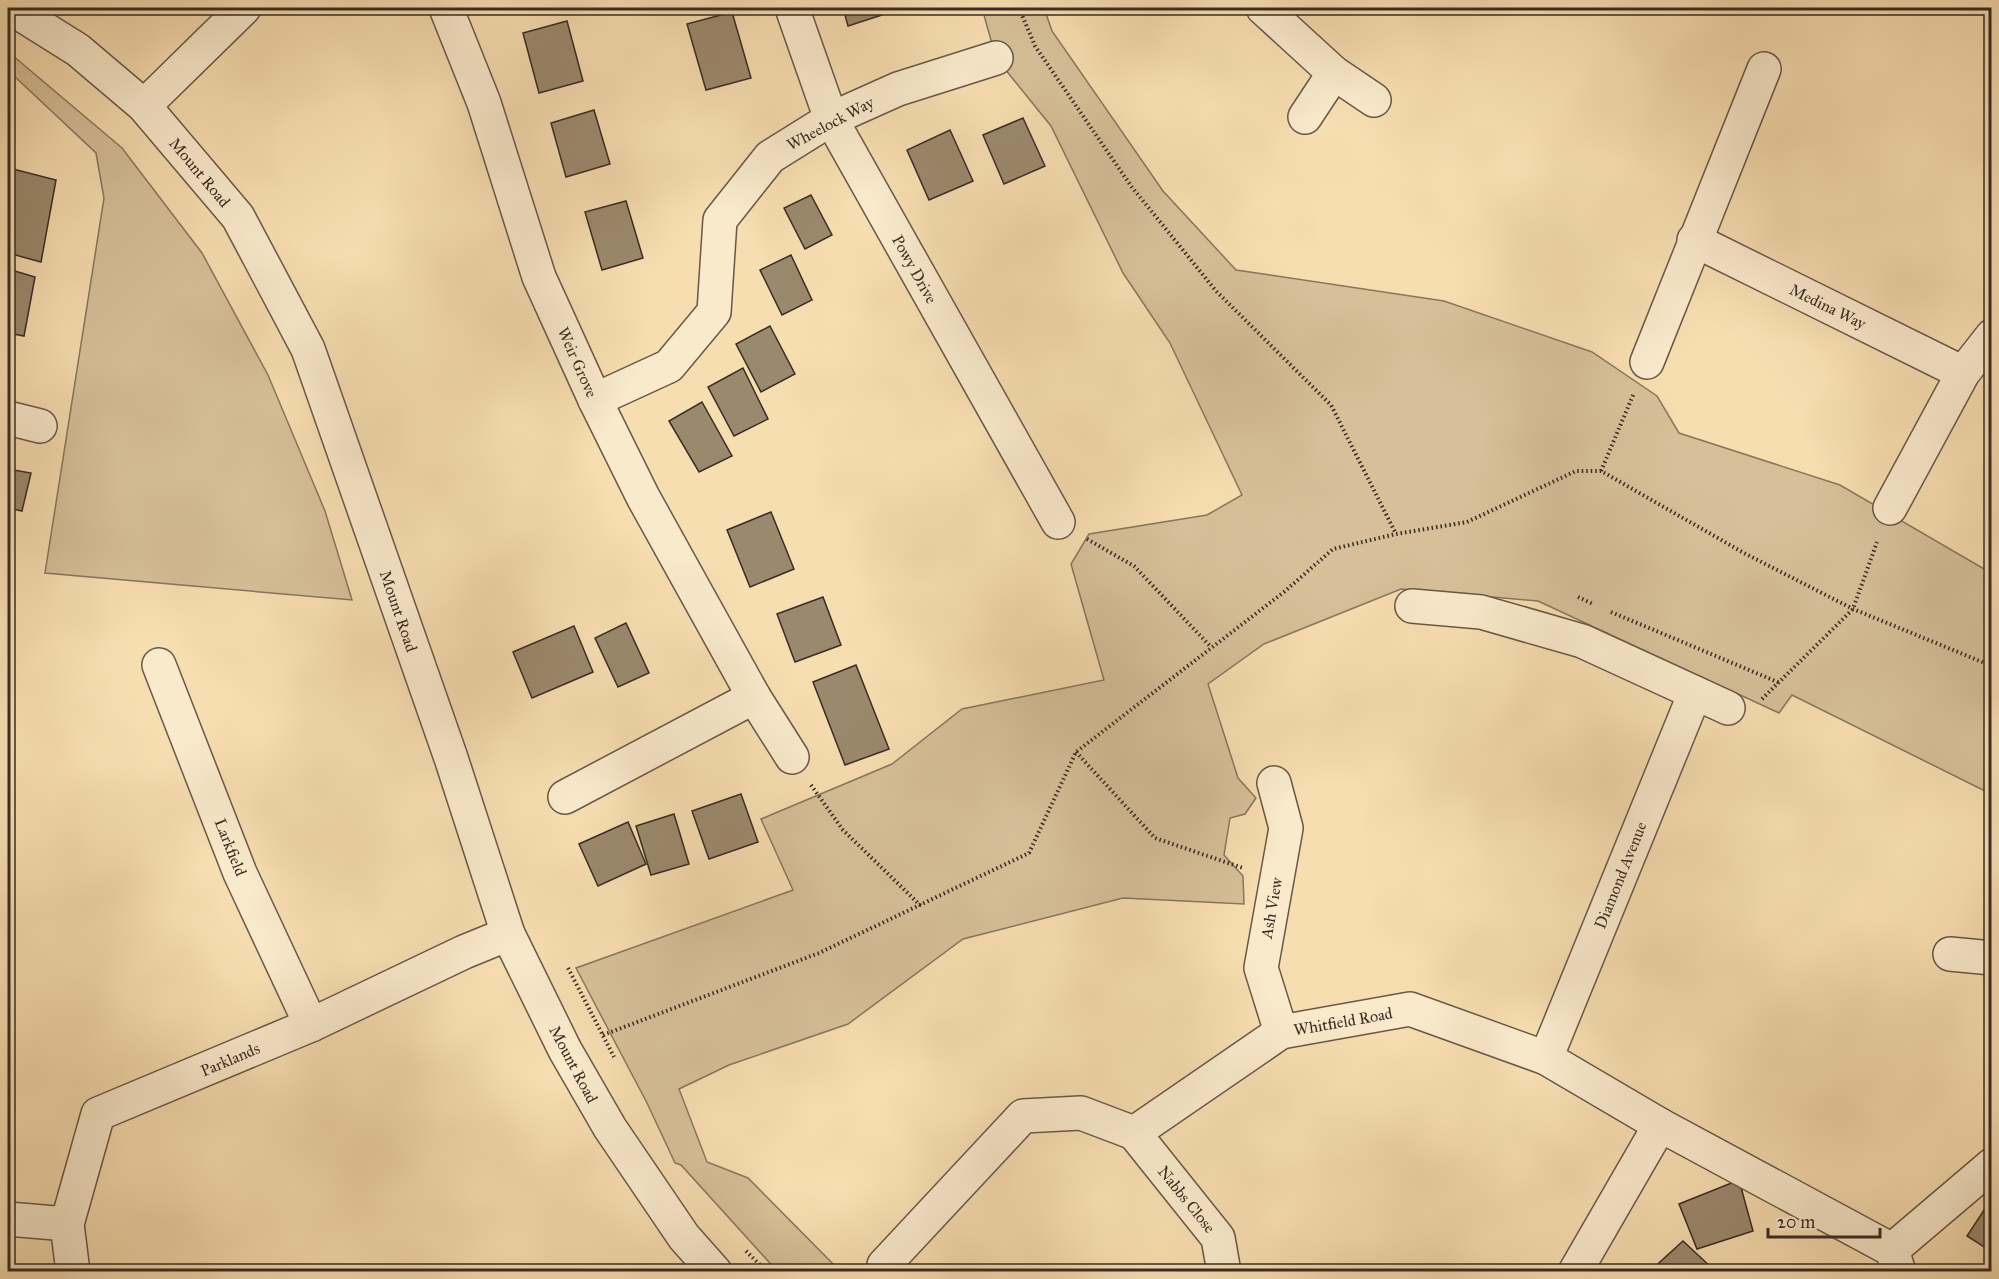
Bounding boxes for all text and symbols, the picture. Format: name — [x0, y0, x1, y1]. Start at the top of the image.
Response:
street label: Wheelock Way — [783, 92, 878, 154]
street label: Mount Road — [165, 134, 234, 211]
street label: Powy Drive — [888, 232, 941, 307]
street label: Medina Way — [1786, 280, 1870, 333]
street label: Weir Grove — [554, 324, 602, 401]
street label: Mount Road — [376, 568, 421, 654]
street label: Larkfield — [210, 816, 251, 879]
street label: Diamond Avenue — [1590, 819, 1651, 931]
street label: Ash View — [1257, 876, 1286, 941]
street label: Whitfield Road — [1292, 1003, 1394, 1040]
street label: Mount Road — [545, 1022, 602, 1106]
street label: Parklands — [198, 1038, 263, 1080]
street label: Nabbs Close — [1154, 1162, 1220, 1237]
scale bar — [1768, 1201, 1880, 1239]
text: 20 m — [1777, 1211, 1815, 1233]

